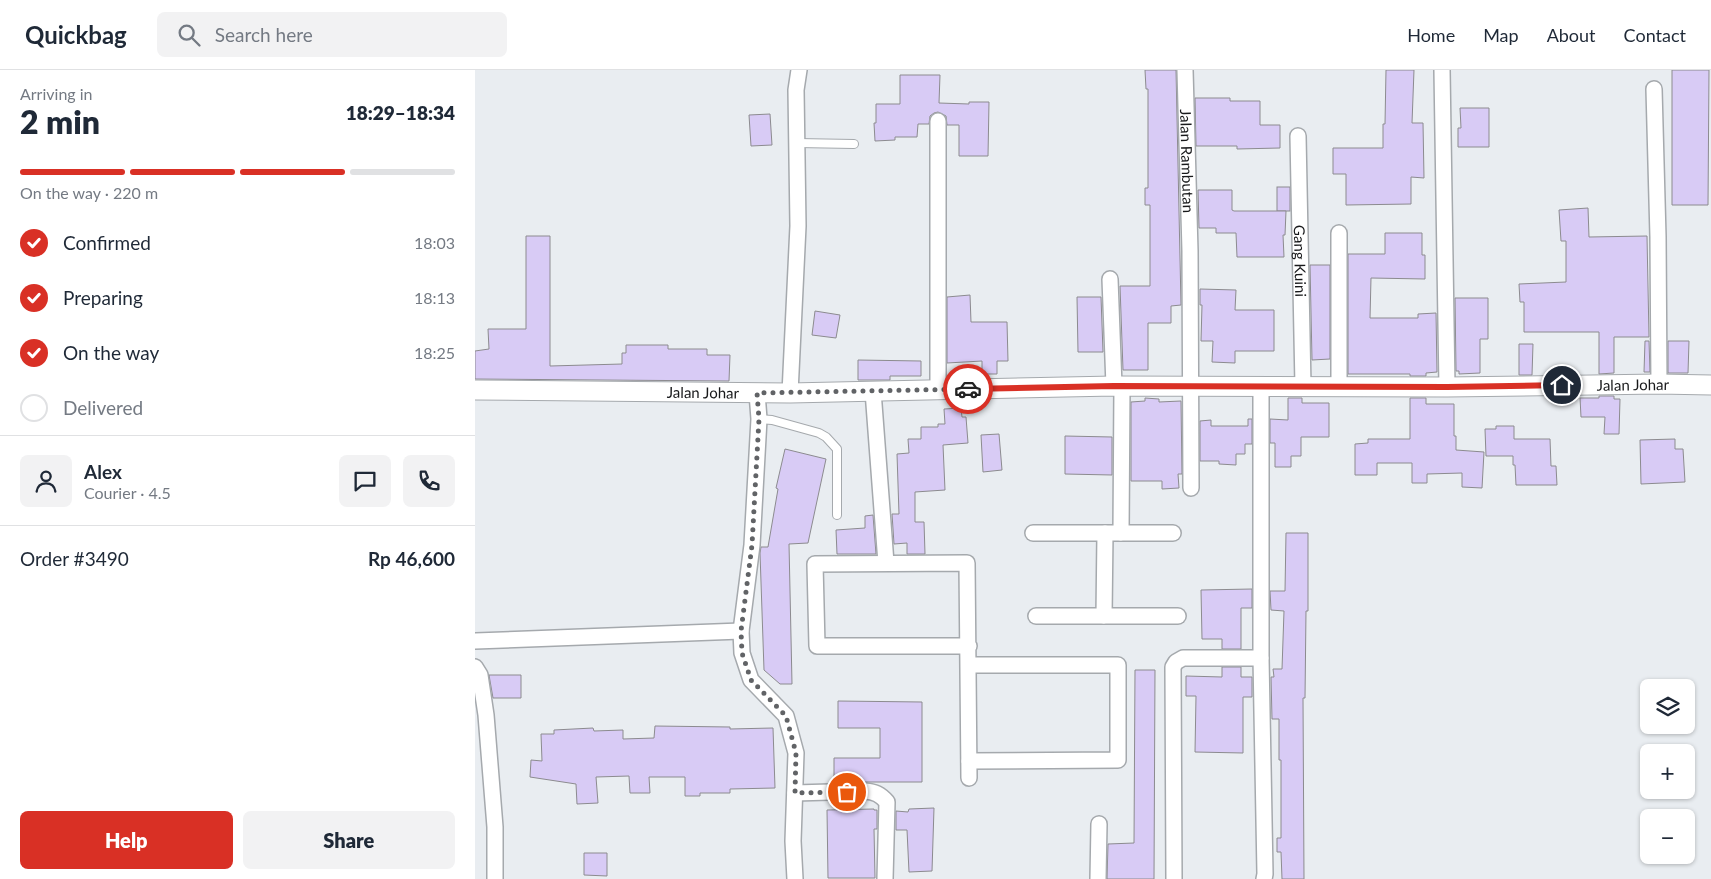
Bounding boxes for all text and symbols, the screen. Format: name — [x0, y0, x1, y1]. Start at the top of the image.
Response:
search box — [157, 12, 507, 57]
text: Quickbag — [25, 20, 127, 49]
icon: search — [175, 21, 203, 49]
text: Search here — [215, 23, 313, 46]
text: Home — [1407, 24, 1455, 46]
text: Map — [1483, 24, 1519, 46]
text: About — [1547, 24, 1596, 46]
text: Contact — [1624, 24, 1686, 46]
text: Arriving in — [20, 84, 93, 103]
text: 18:29–18:34 — [346, 101, 455, 124]
text: 2 min — [20, 102, 100, 141]
street label: Jalan Rambutan — [1177, 109, 1198, 213]
text: On the way · 220 m — [20, 183, 158, 202]
street label: Gang Kuini — [1291, 225, 1310, 297]
icon: check — [20, 229, 48, 257]
text: Confirmed — [63, 231, 151, 254]
text: 18:03 — [414, 233, 455, 252]
icon: check — [20, 284, 48, 312]
text: Preparing — [63, 286, 143, 309]
text: 18:13 — [414, 288, 455, 307]
icon: check — [20, 339, 48, 367]
text: On the way — [63, 341, 159, 364]
text: 18:25 — [414, 343, 455, 362]
courier — [943, 364, 993, 414]
pin — [1541, 364, 1583, 406]
icon: home — [1548, 371, 1576, 399]
icon: car — [954, 375, 982, 403]
street label: Jalan Johar — [1597, 375, 1670, 394]
street label: Jalan Johar — [667, 383, 740, 402]
text: Delivered — [63, 396, 143, 419]
button: person — [20, 455, 72, 507]
button: chat — [339, 455, 391, 507]
button: phone — [403, 455, 455, 507]
text: Alex — [84, 460, 122, 483]
text: Courier · 4.5 — [84, 483, 171, 502]
text: Order #3490 — [20, 547, 129, 570]
text: Rp 46,600 — [368, 547, 455, 570]
map controls — [1640, 679, 1695, 864]
button: layers — [1640, 679, 1695, 734]
button: + — [1640, 744, 1695, 799]
pin — [826, 771, 868, 813]
icon: bag — [833, 778, 861, 806]
button: − — [1640, 809, 1695, 864]
button: Help — [20, 811, 233, 869]
button: Share — [243, 811, 455, 869]

